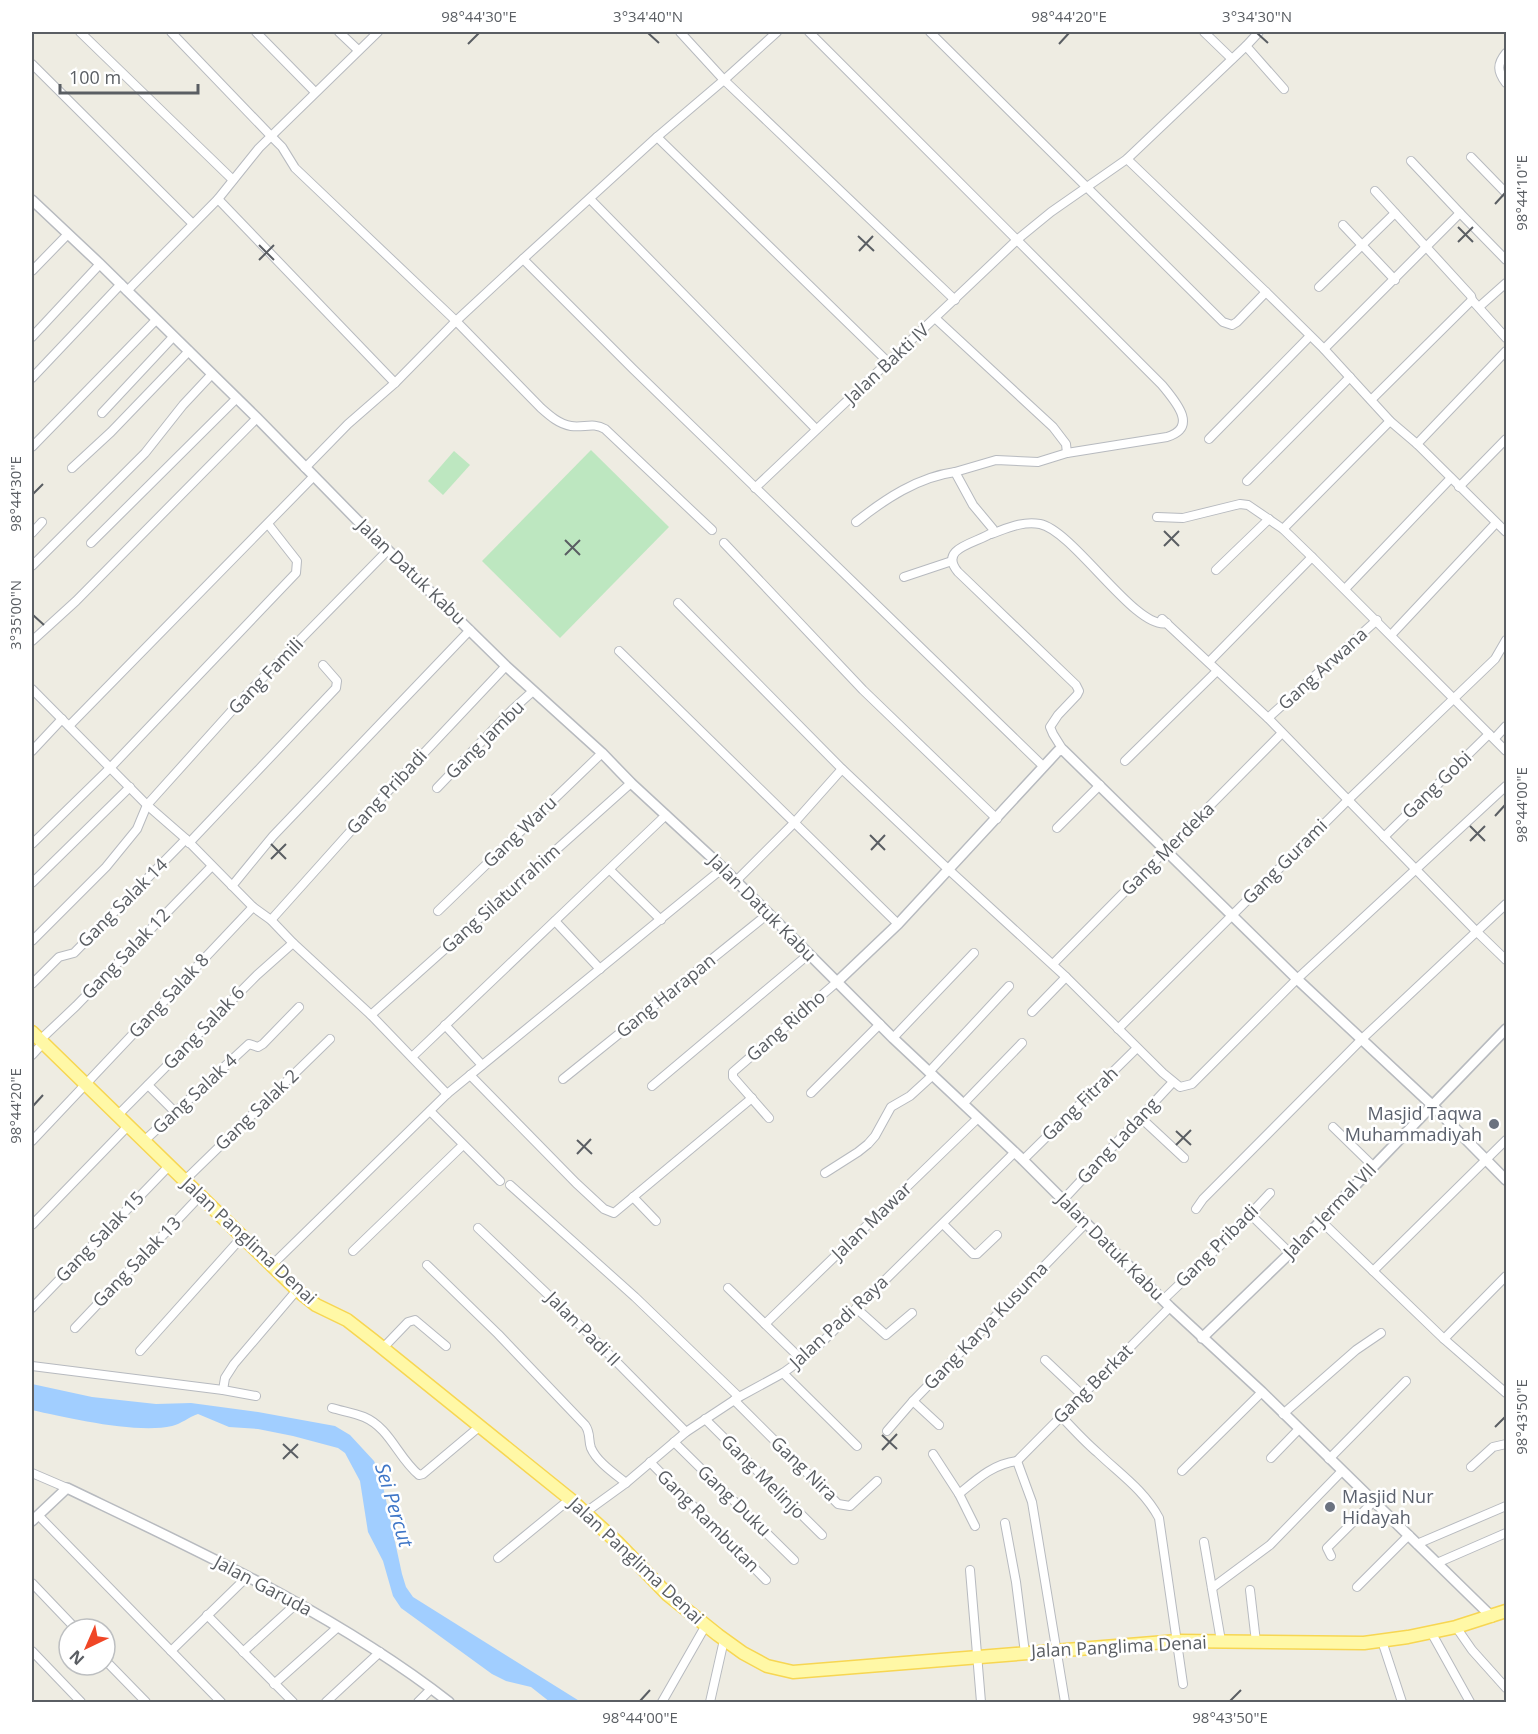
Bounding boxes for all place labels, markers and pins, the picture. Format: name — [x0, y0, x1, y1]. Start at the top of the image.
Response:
place label: Masjid Taqwa Muhammadiyah — [1345, 1101, 1482, 1146]
marker: Masjid Taqwa Muhammadiyah — [1487, 1117, 1501, 1131]
place label: Masjid Nur Hidayah — [1342, 1484, 1434, 1529]
marker: Masjid Nur Hidayah — [1323, 1500, 1337, 1514]

